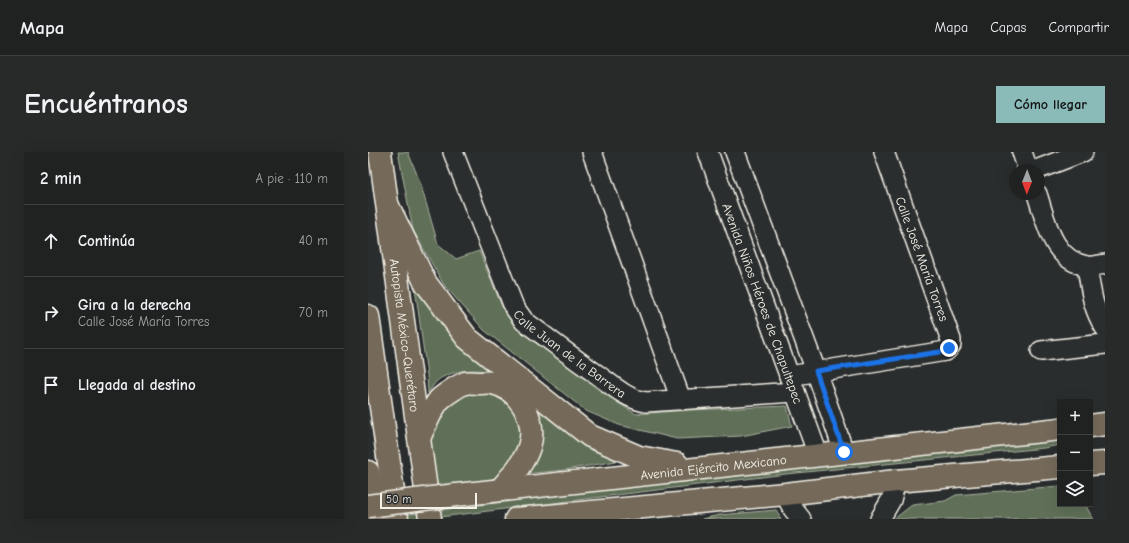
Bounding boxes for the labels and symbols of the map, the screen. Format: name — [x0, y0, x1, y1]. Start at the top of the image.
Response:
north arrow — [1009, 164, 1045, 200]
street label: Calle José María Torres — [892, 195, 952, 323]
street label: Avenida Niños Héroes de Chapultepec — [720, 201, 806, 406]
street label: Autopista México-Querétaro — [387, 258, 423, 413]
street label: Calle Juan de la Barrera — [511, 307, 629, 401]
route end — [940, 339, 958, 357]
route start — [835, 443, 853, 461]
street label: Avenida Ejército Mexicano — [640, 451, 787, 482]
scale bar — [380, 491, 477, 510]

